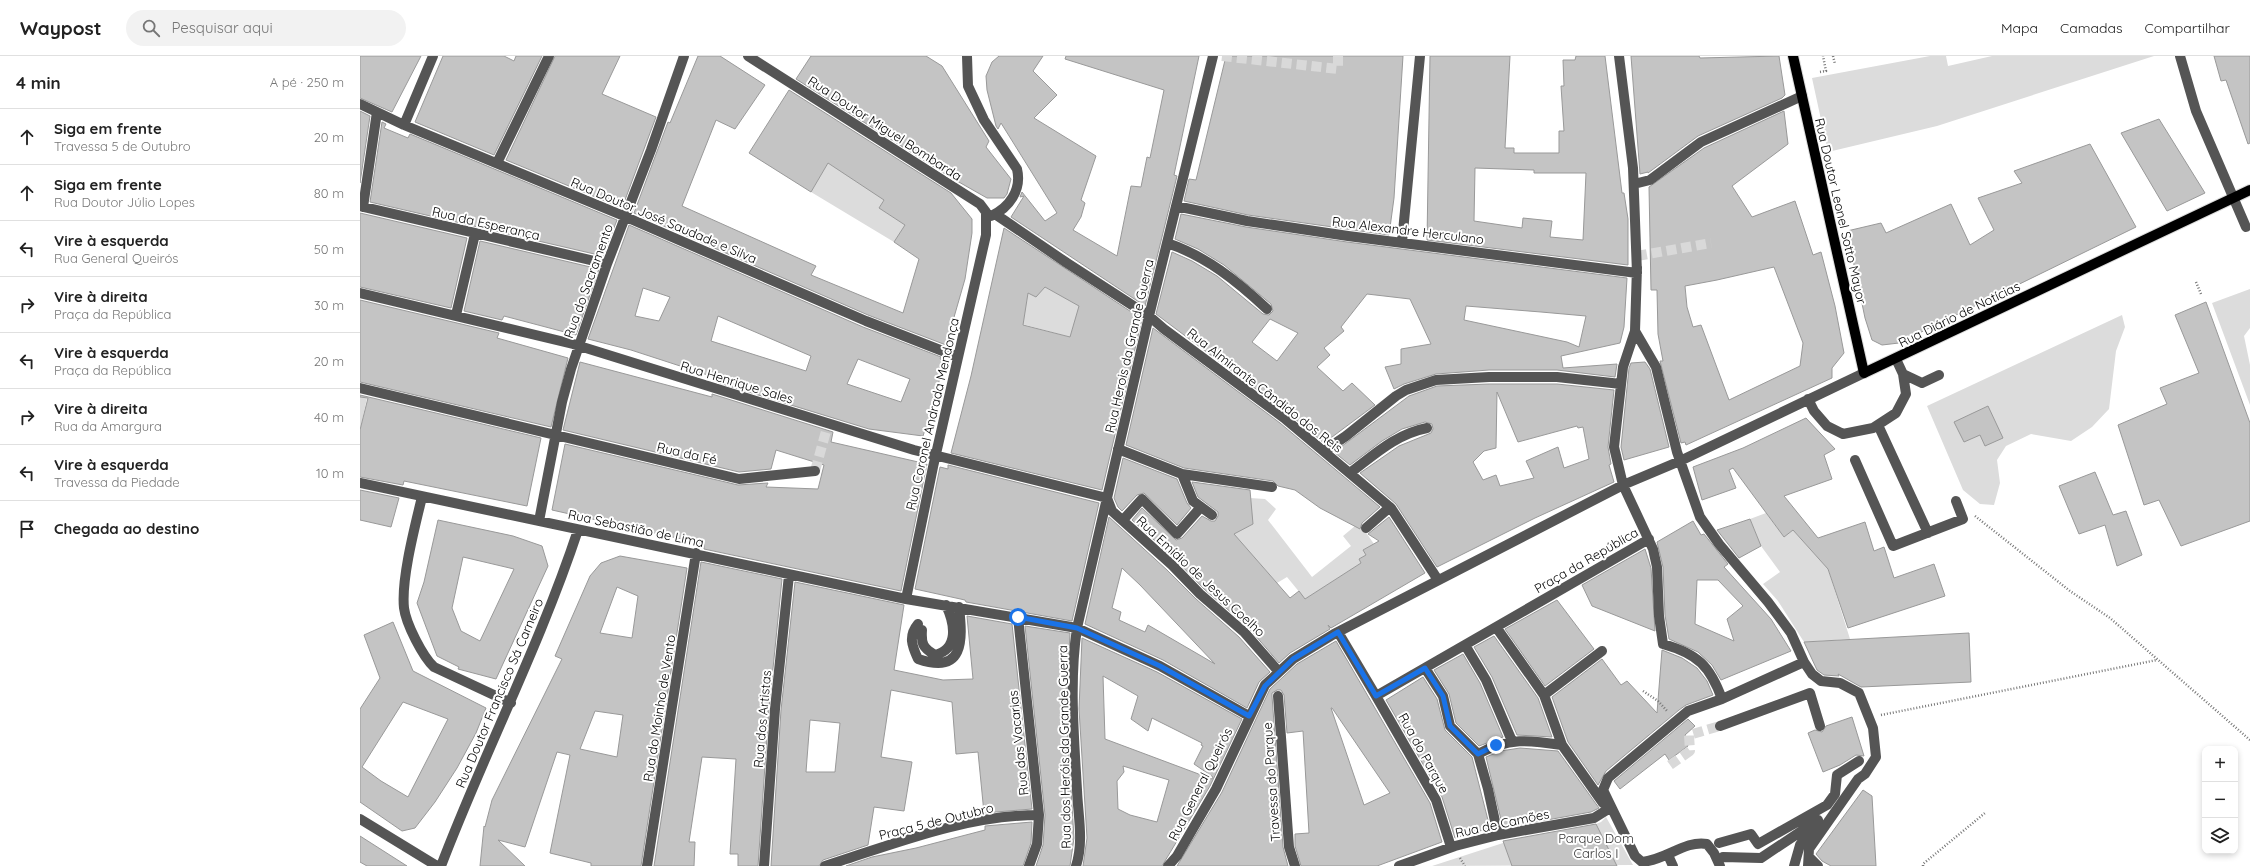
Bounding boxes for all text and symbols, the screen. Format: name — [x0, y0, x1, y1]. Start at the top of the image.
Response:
search box — [126, 10, 406, 46]
text: Waypost — [20, 16, 102, 40]
icon: search — [140, 17, 162, 39]
text: Pesquisar aqui — [172, 18, 273, 37]
text: Mapa — [2001, 19, 2038, 37]
text: Camadas — [2060, 19, 2122, 37]
text: Compartilhar — [2144, 19, 2230, 37]
text: 4 min — [16, 72, 61, 93]
street label: Rua Doutor Miguel Bombarda — [805, 72, 965, 184]
text: A pé · 250 m — [270, 74, 344, 90]
street label: Rua Doutor Leonel Sotto Mayor — [1812, 116, 1870, 306]
text: Siga em frente — [54, 119, 162, 138]
icon: ahead — [16, 126, 38, 148]
text: 20 m — [314, 129, 344, 145]
text: Travessa 5 de Outubro — [54, 138, 191, 154]
street label: Rua Doutor José Saudade e Silva — [569, 173, 759, 267]
text: Siga em frente — [54, 175, 162, 194]
icon: ahead — [16, 182, 38, 204]
text: 80 m — [314, 185, 344, 201]
text: Rua Doutor Júlio Lopes — [54, 194, 195, 210]
street label: Rua da Esperança — [430, 203, 542, 243]
street label: Rua Alexandre Herculano — [1331, 213, 1485, 247]
street label: Rua do Sacramento — [560, 222, 616, 340]
text: Vire à esquerda — [54, 231, 169, 250]
icon: left — [16, 238, 38, 260]
text: 50 m — [314, 241, 344, 257]
text: Rua General Queirós — [54, 250, 178, 266]
street label: Rua Herois da Grande Guerra — [1101, 257, 1157, 435]
street label: Rua Diário de Notícias — [1896, 278, 2022, 350]
text: Vire à direita — [54, 287, 148, 306]
icon: right — [16, 294, 38, 316]
text: 30 m — [314, 297, 344, 313]
text: Praça da República — [54, 306, 171, 322]
street label: Rua Coronel Andrada Mendonça — [902, 316, 962, 512]
street label: Rua Almirante Cândido dos Reis — [1184, 324, 1346, 456]
text: Vire à esquerda — [54, 343, 169, 362]
icon: left — [16, 350, 38, 372]
text: 20 m — [314, 353, 344, 369]
street label: Rua Henrique Sales — [679, 357, 795, 407]
text: Praça da República — [54, 362, 171, 378]
text: Vire à direita — [54, 399, 148, 418]
icon: right — [16, 406, 38, 428]
text: 40 m — [314, 409, 344, 425]
text: Rua da Amargura — [54, 418, 162, 434]
street label: Rua da Fé — [655, 438, 719, 468]
text: Vire à esquerda — [54, 455, 169, 474]
icon: left — [16, 462, 38, 484]
text: 10 m — [316, 465, 344, 481]
text: Travessa da Piedade — [54, 474, 180, 490]
street label: Rua Sebastião de Lima — [567, 506, 705, 550]
street label: Rua Emídio de Jesus Coelho — [1133, 512, 1269, 640]
icon: arrive — [16, 518, 38, 540]
text: Chegada ao destino — [54, 519, 199, 538]
street label: Praça da República — [1531, 524, 1641, 596]
street label: Rua Doutor Francisco Sá Carneiro — [452, 596, 546, 790]
route start — [1009, 608, 1027, 626]
street label: Rua do Moinho de Vento — [639, 633, 679, 783]
street label: Rua dos Heróis da Grande Guerra — [1054, 645, 1074, 849]
street label: Rua dos Artistas — [750, 670, 774, 768]
street label: Rua das Vacarias — [1005, 690, 1031, 796]
street label: Rua do Parque — [1395, 710, 1453, 796]
street label: Travessa do Parque — [1259, 722, 1283, 842]
street label: Rua General Queirós — [1165, 725, 1235, 843]
route end — [1487, 736, 1505, 754]
map controls — [2202, 746, 2238, 854]
button: + — [2202, 746, 2238, 782]
button: − — [2202, 782, 2238, 818]
street label: Praça 5 de Outubro — [877, 799, 995, 843]
street label: Rua de Camões — [1454, 805, 1550, 841]
button: layers — [2202, 818, 2238, 854]
park label: Parque Dom Carlos I — [1558, 830, 1634, 861]

